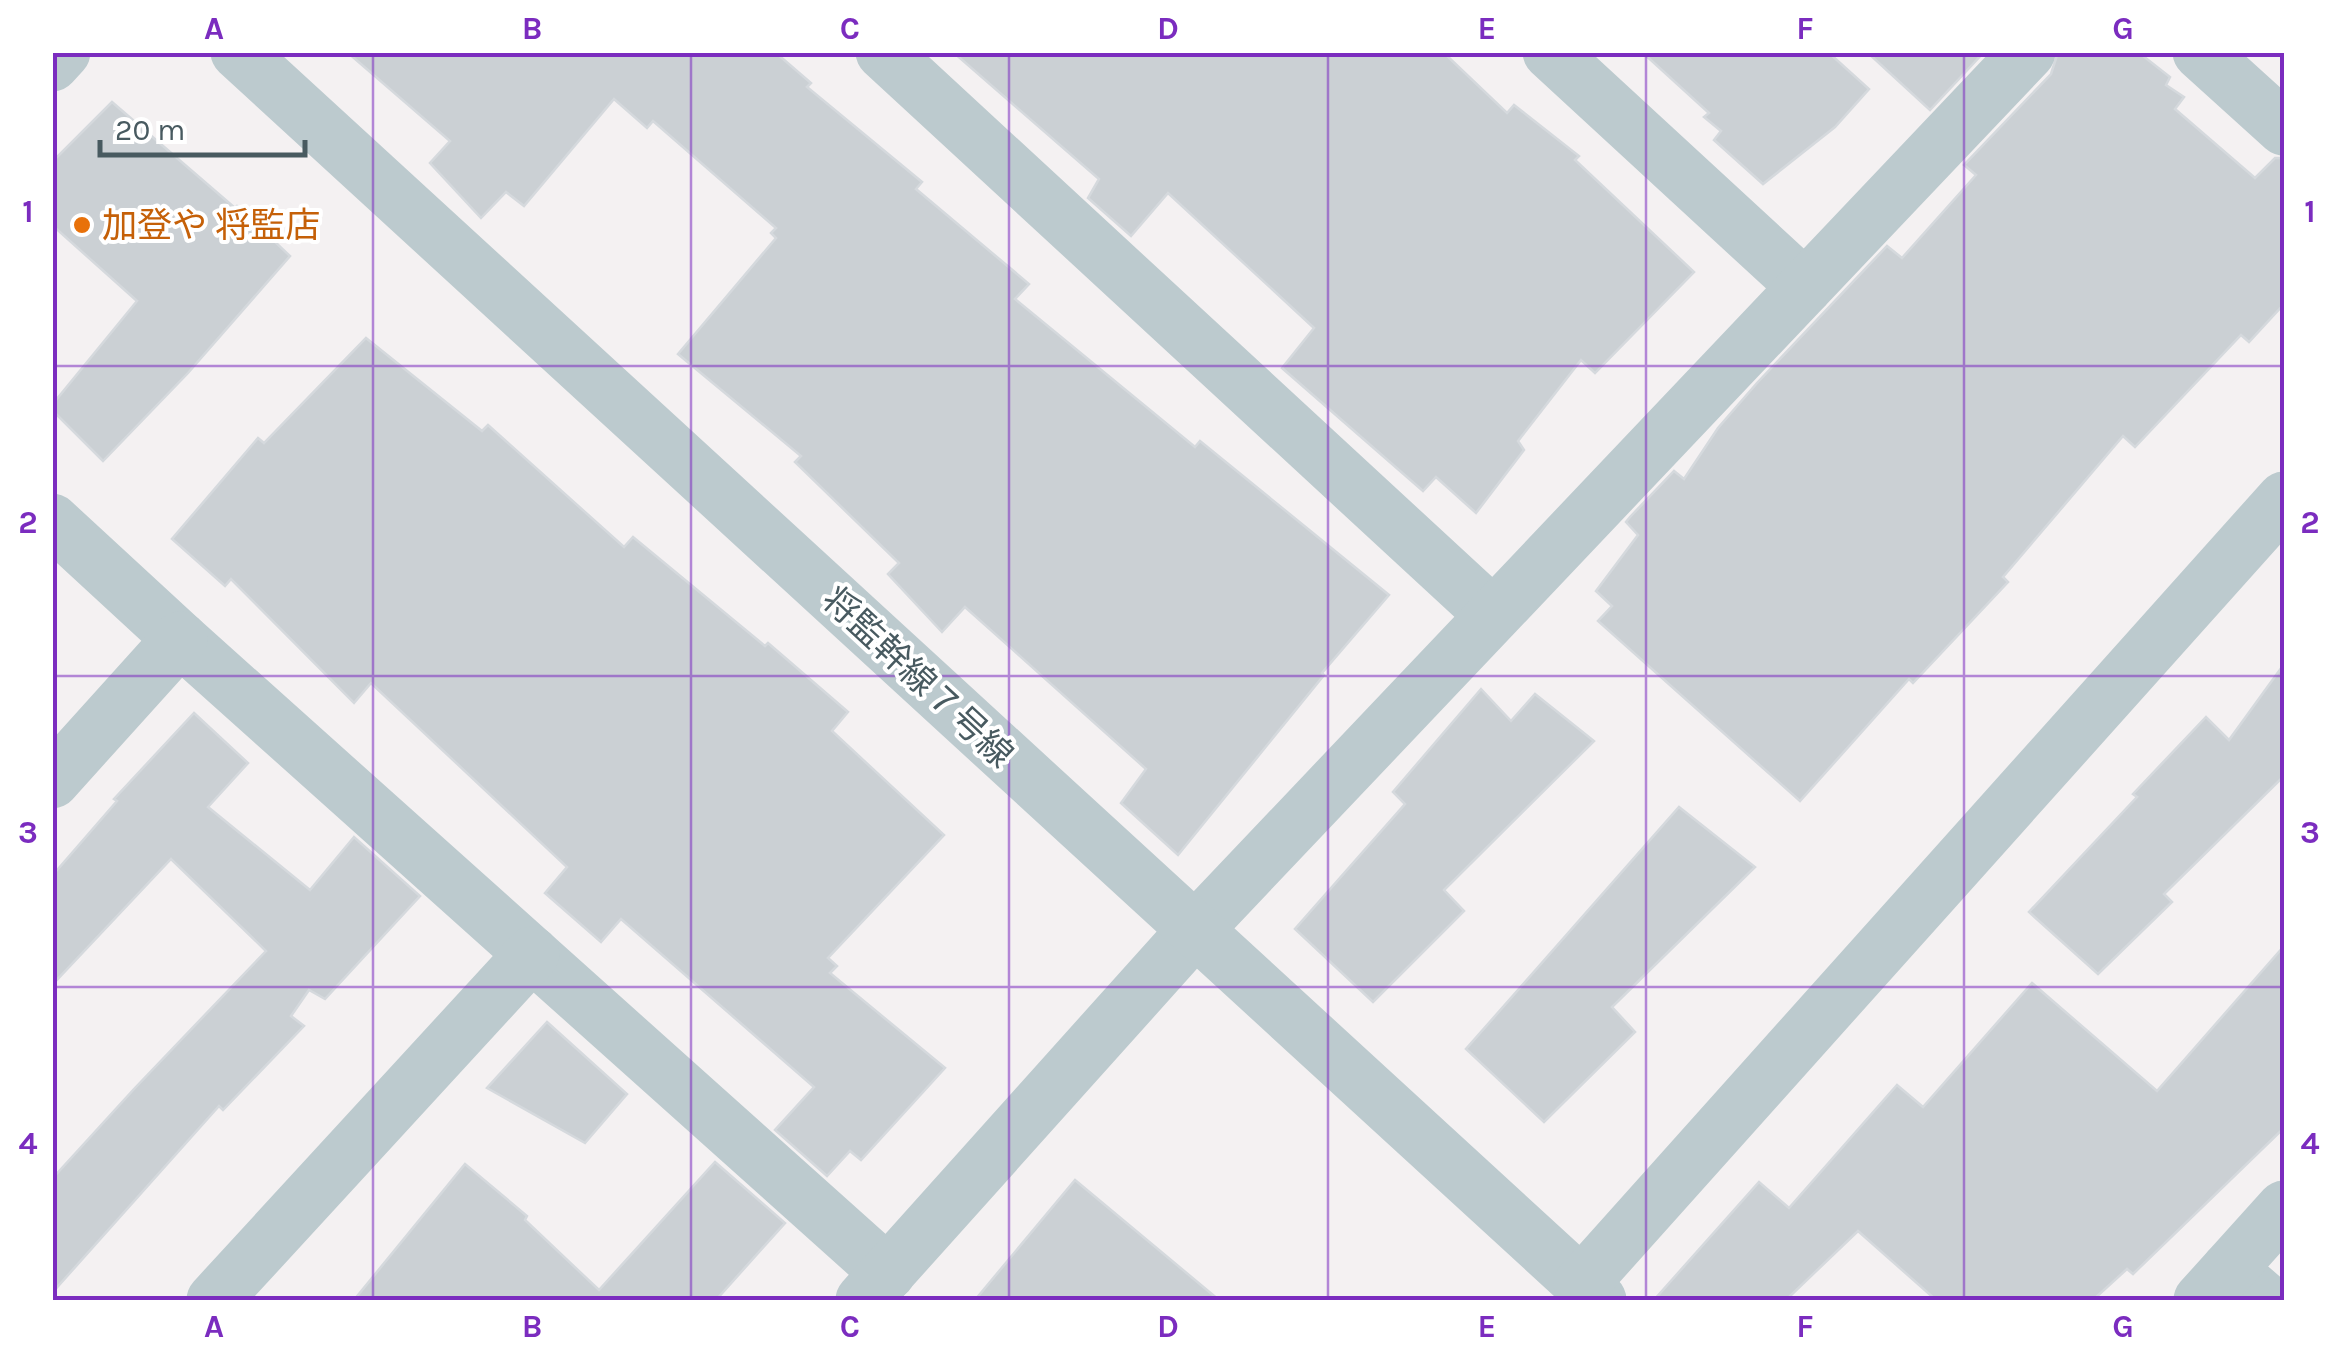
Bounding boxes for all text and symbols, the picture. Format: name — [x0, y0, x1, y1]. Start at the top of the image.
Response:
text: A — [204, 10, 224, 47]
text: B — [522, 10, 542, 47]
text: C — [840, 10, 860, 47]
text: D — [1157, 10, 1179, 47]
text: E — [1478, 10, 1496, 47]
text: F — [1796, 10, 1814, 47]
text: G — [2112, 10, 2134, 47]
scale bar — [100, 95, 305, 157]
text: 20 m — [115, 112, 185, 148]
text: 1 — [22, 193, 34, 230]
text: 1 — [2304, 193, 2316, 230]
place label: 加登や 将監店 — [102, 205, 320, 246]
marker: 加登や 将監店 — [71, 214, 93, 236]
text: 2 — [18, 504, 38, 541]
text: 2 — [2300, 504, 2320, 541]
street label: 将監幹線７号線 — [814, 579, 1021, 776]
text: 3 — [18, 814, 38, 851]
text: 3 — [2300, 814, 2320, 851]
text: 4 — [18, 1125, 38, 1162]
text: 4 — [2300, 1125, 2320, 1162]
text: A — [204, 1308, 224, 1345]
text: B — [522, 1308, 542, 1345]
text: C — [840, 1308, 860, 1345]
text: D — [1157, 1308, 1179, 1345]
text: E — [1478, 1308, 1496, 1345]
text: F — [1796, 1308, 1814, 1345]
text: G — [2112, 1308, 2134, 1345]

